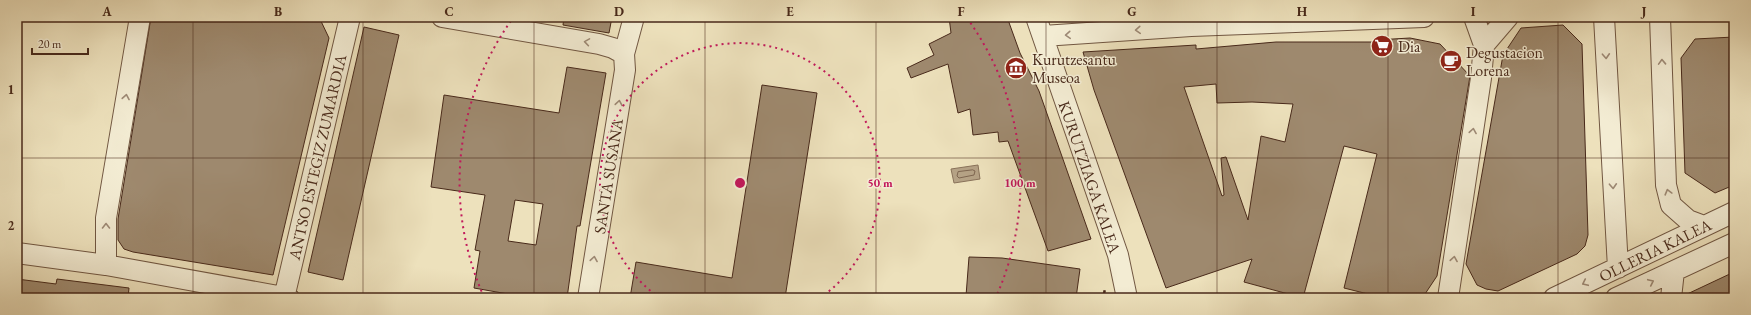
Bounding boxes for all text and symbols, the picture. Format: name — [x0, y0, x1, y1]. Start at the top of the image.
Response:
text: A — [101, 3, 112, 20]
text: B — [274, 3, 282, 20]
text: C — [444, 3, 454, 20]
text: D — [614, 3, 624, 20]
text: E — [786, 3, 794, 20]
text: F — [957, 3, 965, 20]
text: G — [1127, 3, 1137, 20]
text: H — [1297, 3, 1308, 20]
text: I — [1471, 3, 1476, 20]
text: J — [1640, 3, 1647, 20]
one-way arrow — [1135, 25, 1141, 34]
scale bar — [32, 30, 88, 56]
one-way arrow — [1065, 30, 1071, 39]
supermarket icon: Dia — [1369, 33, 1395, 59]
text: 20 m — [38, 36, 62, 52]
place label: Dia — [1398, 36, 1421, 57]
one-way arrow — [584, 38, 590, 47]
place label: Degustacion Lorena — [1466, 42, 1544, 81]
cafe icon: Degustacion Lorena — [1438, 48, 1464, 74]
place label: Kurutzesantu Museoa — [1032, 49, 1116, 88]
street label: ANTSO ESTEGIZ ZUMARDIA — [283, 51, 352, 263]
one-way arrow — [1602, 53, 1610, 59]
museum icon: Kurutzesantu Museoa — [1003, 55, 1029, 81]
one-way arrow — [1658, 59, 1666, 65]
text: 1 — [8, 81, 15, 98]
one-way arrow — [121, 94, 130, 100]
street label: KURUTZIAGA KALEA — [1054, 98, 1126, 257]
one-way arrow — [614, 100, 623, 107]
street label: SANTA SUSANA — [589, 116, 628, 235]
one-way arrow — [1468, 128, 1477, 134]
text: 50 m — [867, 175, 893, 191]
text: 100 m — [1004, 175, 1036, 191]
centre of rings — [733, 176, 747, 190]
one-way arrow — [1609, 183, 1618, 189]
one-way arrow — [1664, 189, 1673, 196]
street label: OLLERIA KALEA — [1596, 214, 1716, 287]
text: 2 — [8, 217, 15, 234]
one-way arrow — [102, 223, 110, 229]
one-way arrow — [589, 256, 598, 263]
one-way arrow — [1449, 256, 1458, 263]
one-way arrow — [1582, 278, 1590, 286]
one-way arrow — [1647, 279, 1655, 287]

